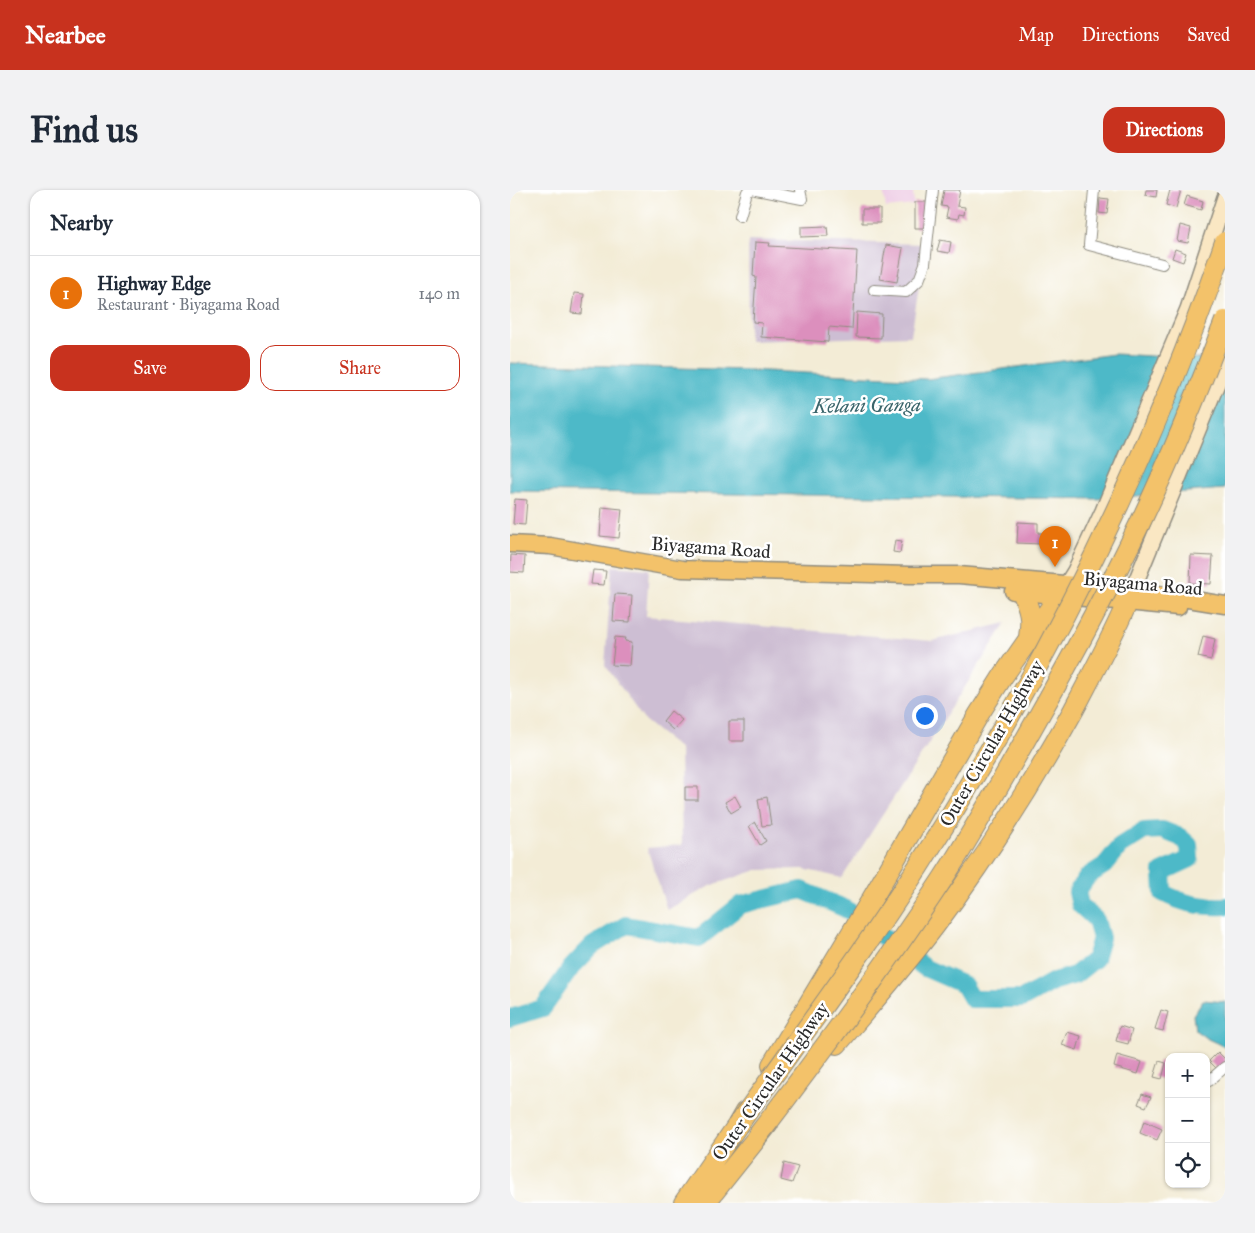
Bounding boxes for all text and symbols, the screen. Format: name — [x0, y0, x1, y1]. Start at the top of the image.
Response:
text: Nearbee — [25, 20, 106, 50]
text: Map — [1018, 24, 1054, 46]
text: Directions — [1082, 24, 1159, 46]
text: Saved — [1187, 24, 1230, 46]
button: Directions — [1103, 107, 1225, 153]
text: Find us — [30, 109, 138, 152]
text: Nearby — [50, 210, 113, 236]
text: Highway Edge — [97, 272, 211, 295]
text: 1 — [63, 284, 69, 303]
text: 140 m — [419, 284, 460, 303]
text: Restaurant · Biyagama Road — [97, 295, 280, 314]
button: Save — [50, 345, 250, 391]
button: Share — [260, 345, 460, 391]
water label: Kelani Ganga — [812, 392, 921, 418]
pin: 1 — [1039, 526, 1071, 567]
street label: Biyagama Road — [650, 532, 772, 564]
street label: Biyagama Road — [1082, 567, 1204, 601]
street label: Outer Circular Highway — [934, 655, 1050, 831]
your location — [912, 703, 938, 729]
street label: Outer Circular Highway — [707, 997, 835, 1166]
map controls — [1165, 1053, 1210, 1188]
button: + — [1165, 1053, 1210, 1098]
button: − — [1165, 1098, 1210, 1143]
button: locate — [1165, 1143, 1210, 1188]

